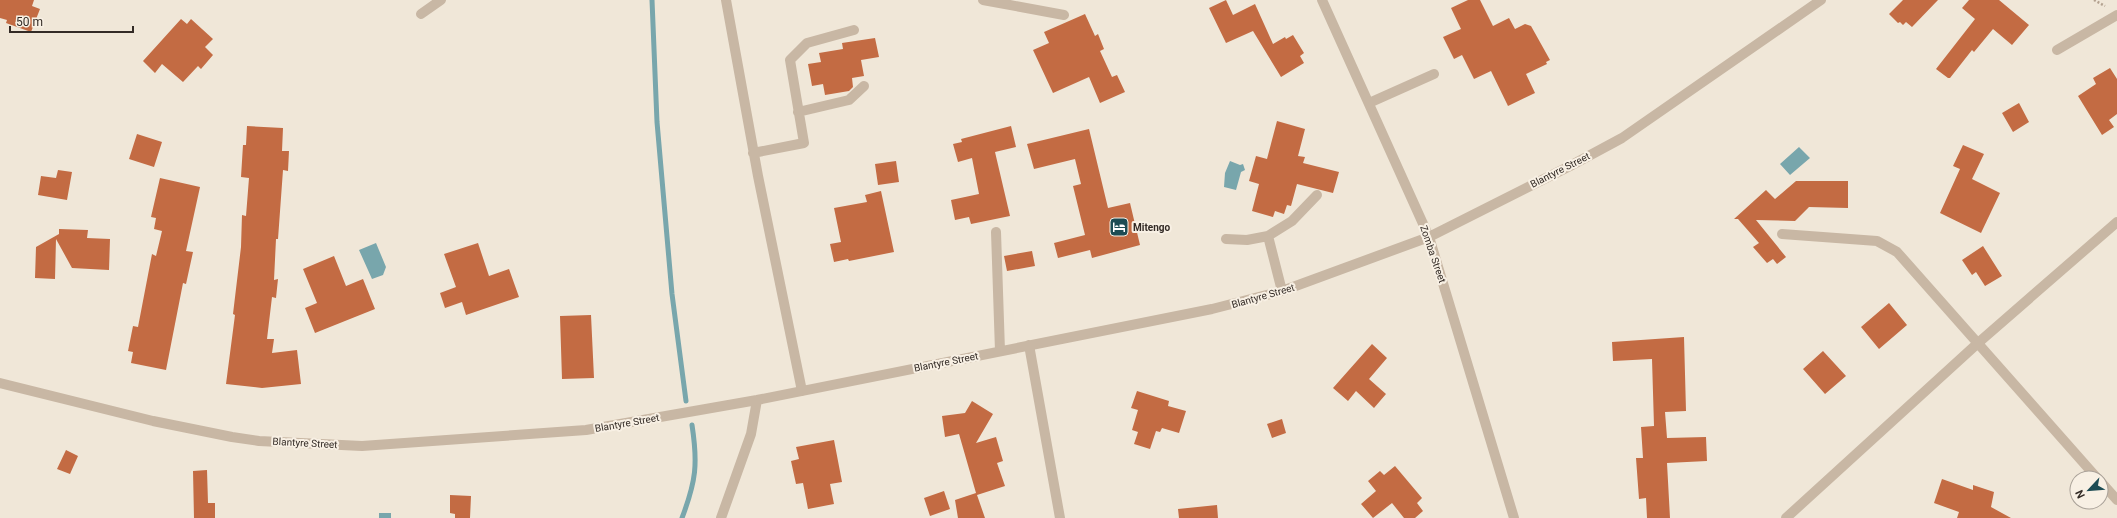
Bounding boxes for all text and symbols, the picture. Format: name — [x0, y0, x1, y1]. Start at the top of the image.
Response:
scale bar — [10, 8, 133, 34]
text: 50 m — [16, 15, 43, 29]
street label: Blantyre Street — [1529, 150, 1591, 190]
hotel icon: Mitengo — [1108, 216, 1130, 238]
place label: Mitengo — [1133, 222, 1171, 233]
street label: Zomba Street — [1418, 224, 1448, 284]
street label: Blantyre Street — [1230, 282, 1296, 310]
street label: Blantyre Street — [913, 350, 979, 374]
street label: Blantyre Street — [594, 412, 660, 434]
street label: Blantyre Street — [272, 436, 338, 450]
north arrow — [2069, 470, 2109, 510]
text: N — [2073, 488, 2088, 501]

